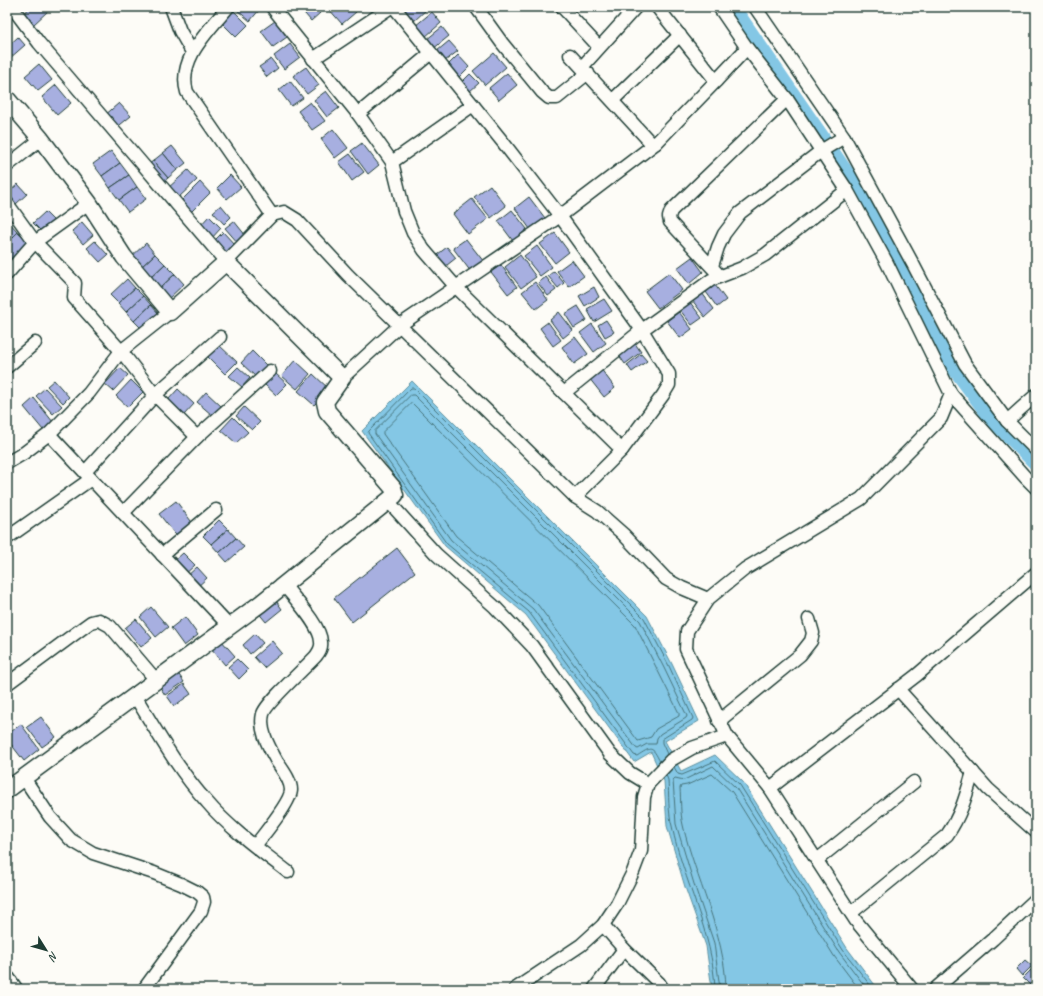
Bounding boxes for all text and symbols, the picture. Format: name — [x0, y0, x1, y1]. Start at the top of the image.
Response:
north arrow — [26, 930, 66, 970]
text: N — [45, 949, 62, 965]

